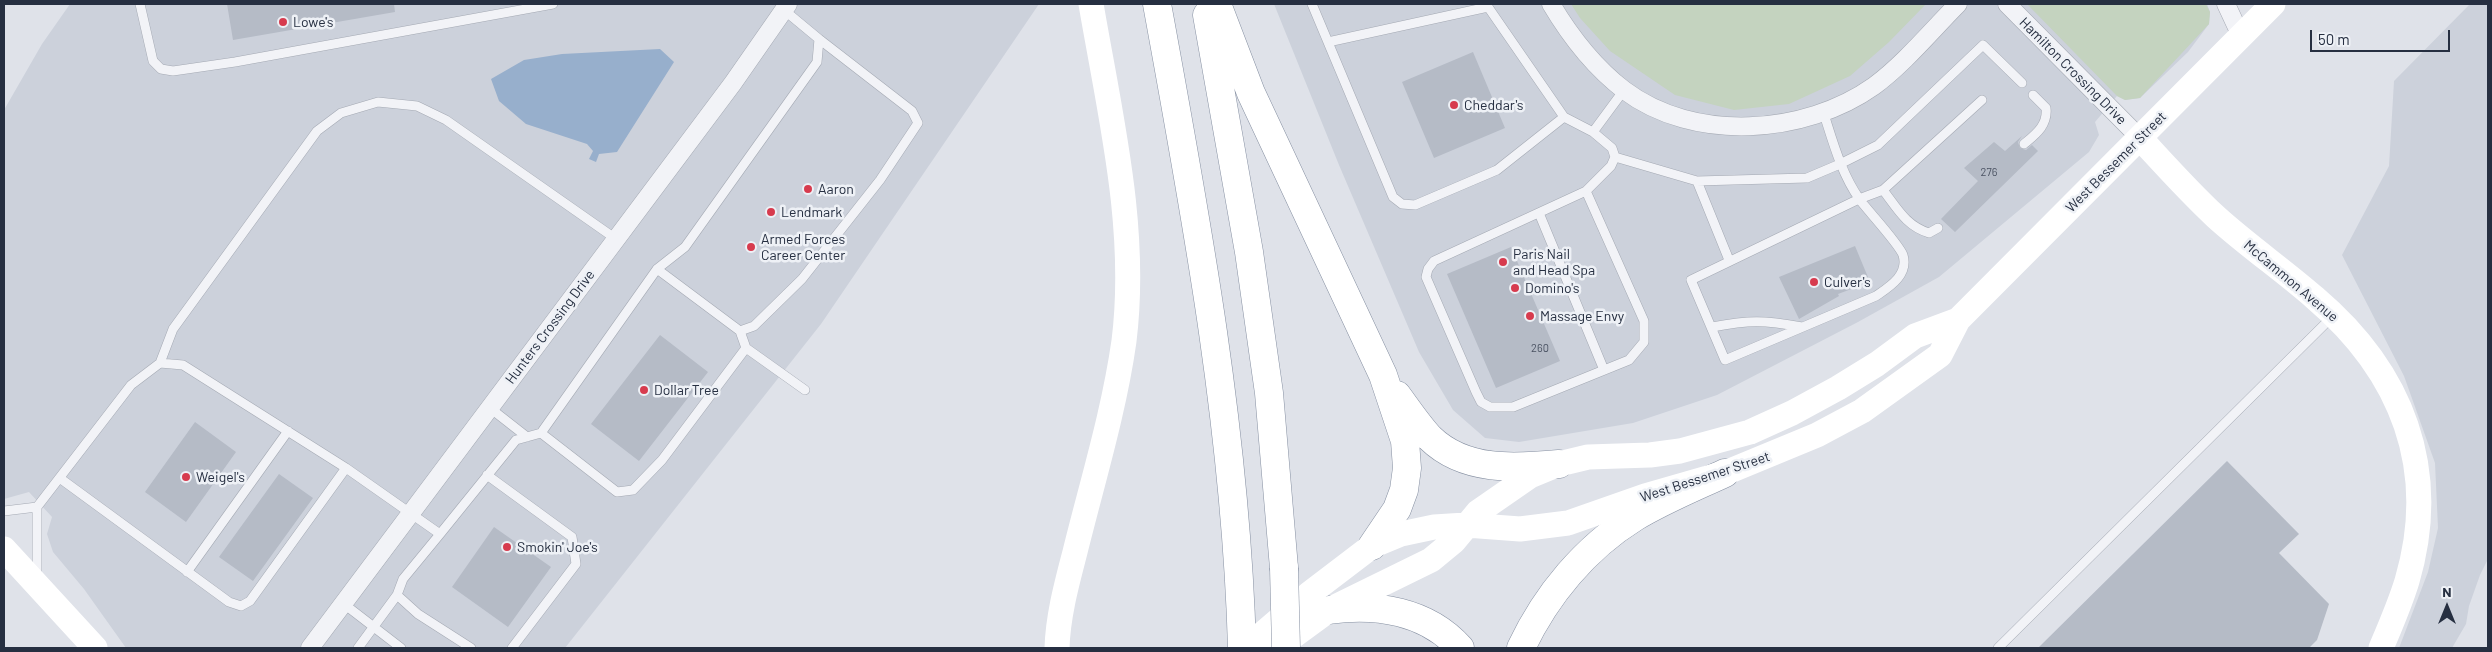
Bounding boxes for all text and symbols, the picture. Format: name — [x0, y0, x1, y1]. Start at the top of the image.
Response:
place label: Lowe's — [293, 14, 334, 30]
street label: Hamilton Crossing Drive — [2016, 14, 2130, 128]
marker: Lowe's — [277, 16, 289, 28]
scale bar — [2312, 20, 2452, 52]
text: 50 m — [2318, 30, 2350, 48]
place label: Cheddar's — [1464, 97, 1524, 113]
marker: Cheddar's — [1448, 99, 1460, 111]
street label: West Bessemer Street — [2062, 108, 2170, 216]
house number: 276 — [1981, 165, 1997, 179]
place label: Aaron — [818, 181, 854, 197]
marker: Aaron — [802, 183, 814, 195]
place label: Lendmark — [781, 204, 842, 220]
marker: Lendmark — [765, 206, 777, 218]
place label: Armed Forces Career Center — [761, 231, 845, 264]
street label: McCammon Avenue — [2240, 237, 2342, 325]
marker: Armed Forces Career Center — [745, 241, 757, 253]
place label: Paris Nail and Head Spa — [1513, 246, 1595, 278]
marker: Paris Nail and Head Spa — [1497, 256, 1509, 268]
street label: Hunters Crossing Drive — [502, 267, 598, 387]
place label: Culver's — [1824, 274, 1871, 290]
marker: Culver's — [1808, 276, 1820, 288]
place label: Domino's — [1525, 280, 1580, 296]
marker: Domino's — [1509, 282, 1521, 294]
place label: Massage Envy — [1540, 308, 1624, 324]
marker: Massage Envy — [1524, 310, 1536, 322]
house number: 260 — [1531, 341, 1549, 355]
place label: Dollar Tree — [654, 382, 719, 398]
marker: Dollar Tree — [638, 384, 650, 396]
street label: West Bessemer Street — [1638, 448, 1772, 506]
place label: Weigel's — [196, 469, 245, 485]
marker: Weigel's — [180, 471, 192, 483]
place label: Smokin' Joe's — [517, 539, 598, 555]
marker: Smokin' Joe's — [501, 541, 513, 553]
north arrow — [2422, 582, 2472, 632]
text: N — [2442, 583, 2452, 600]

